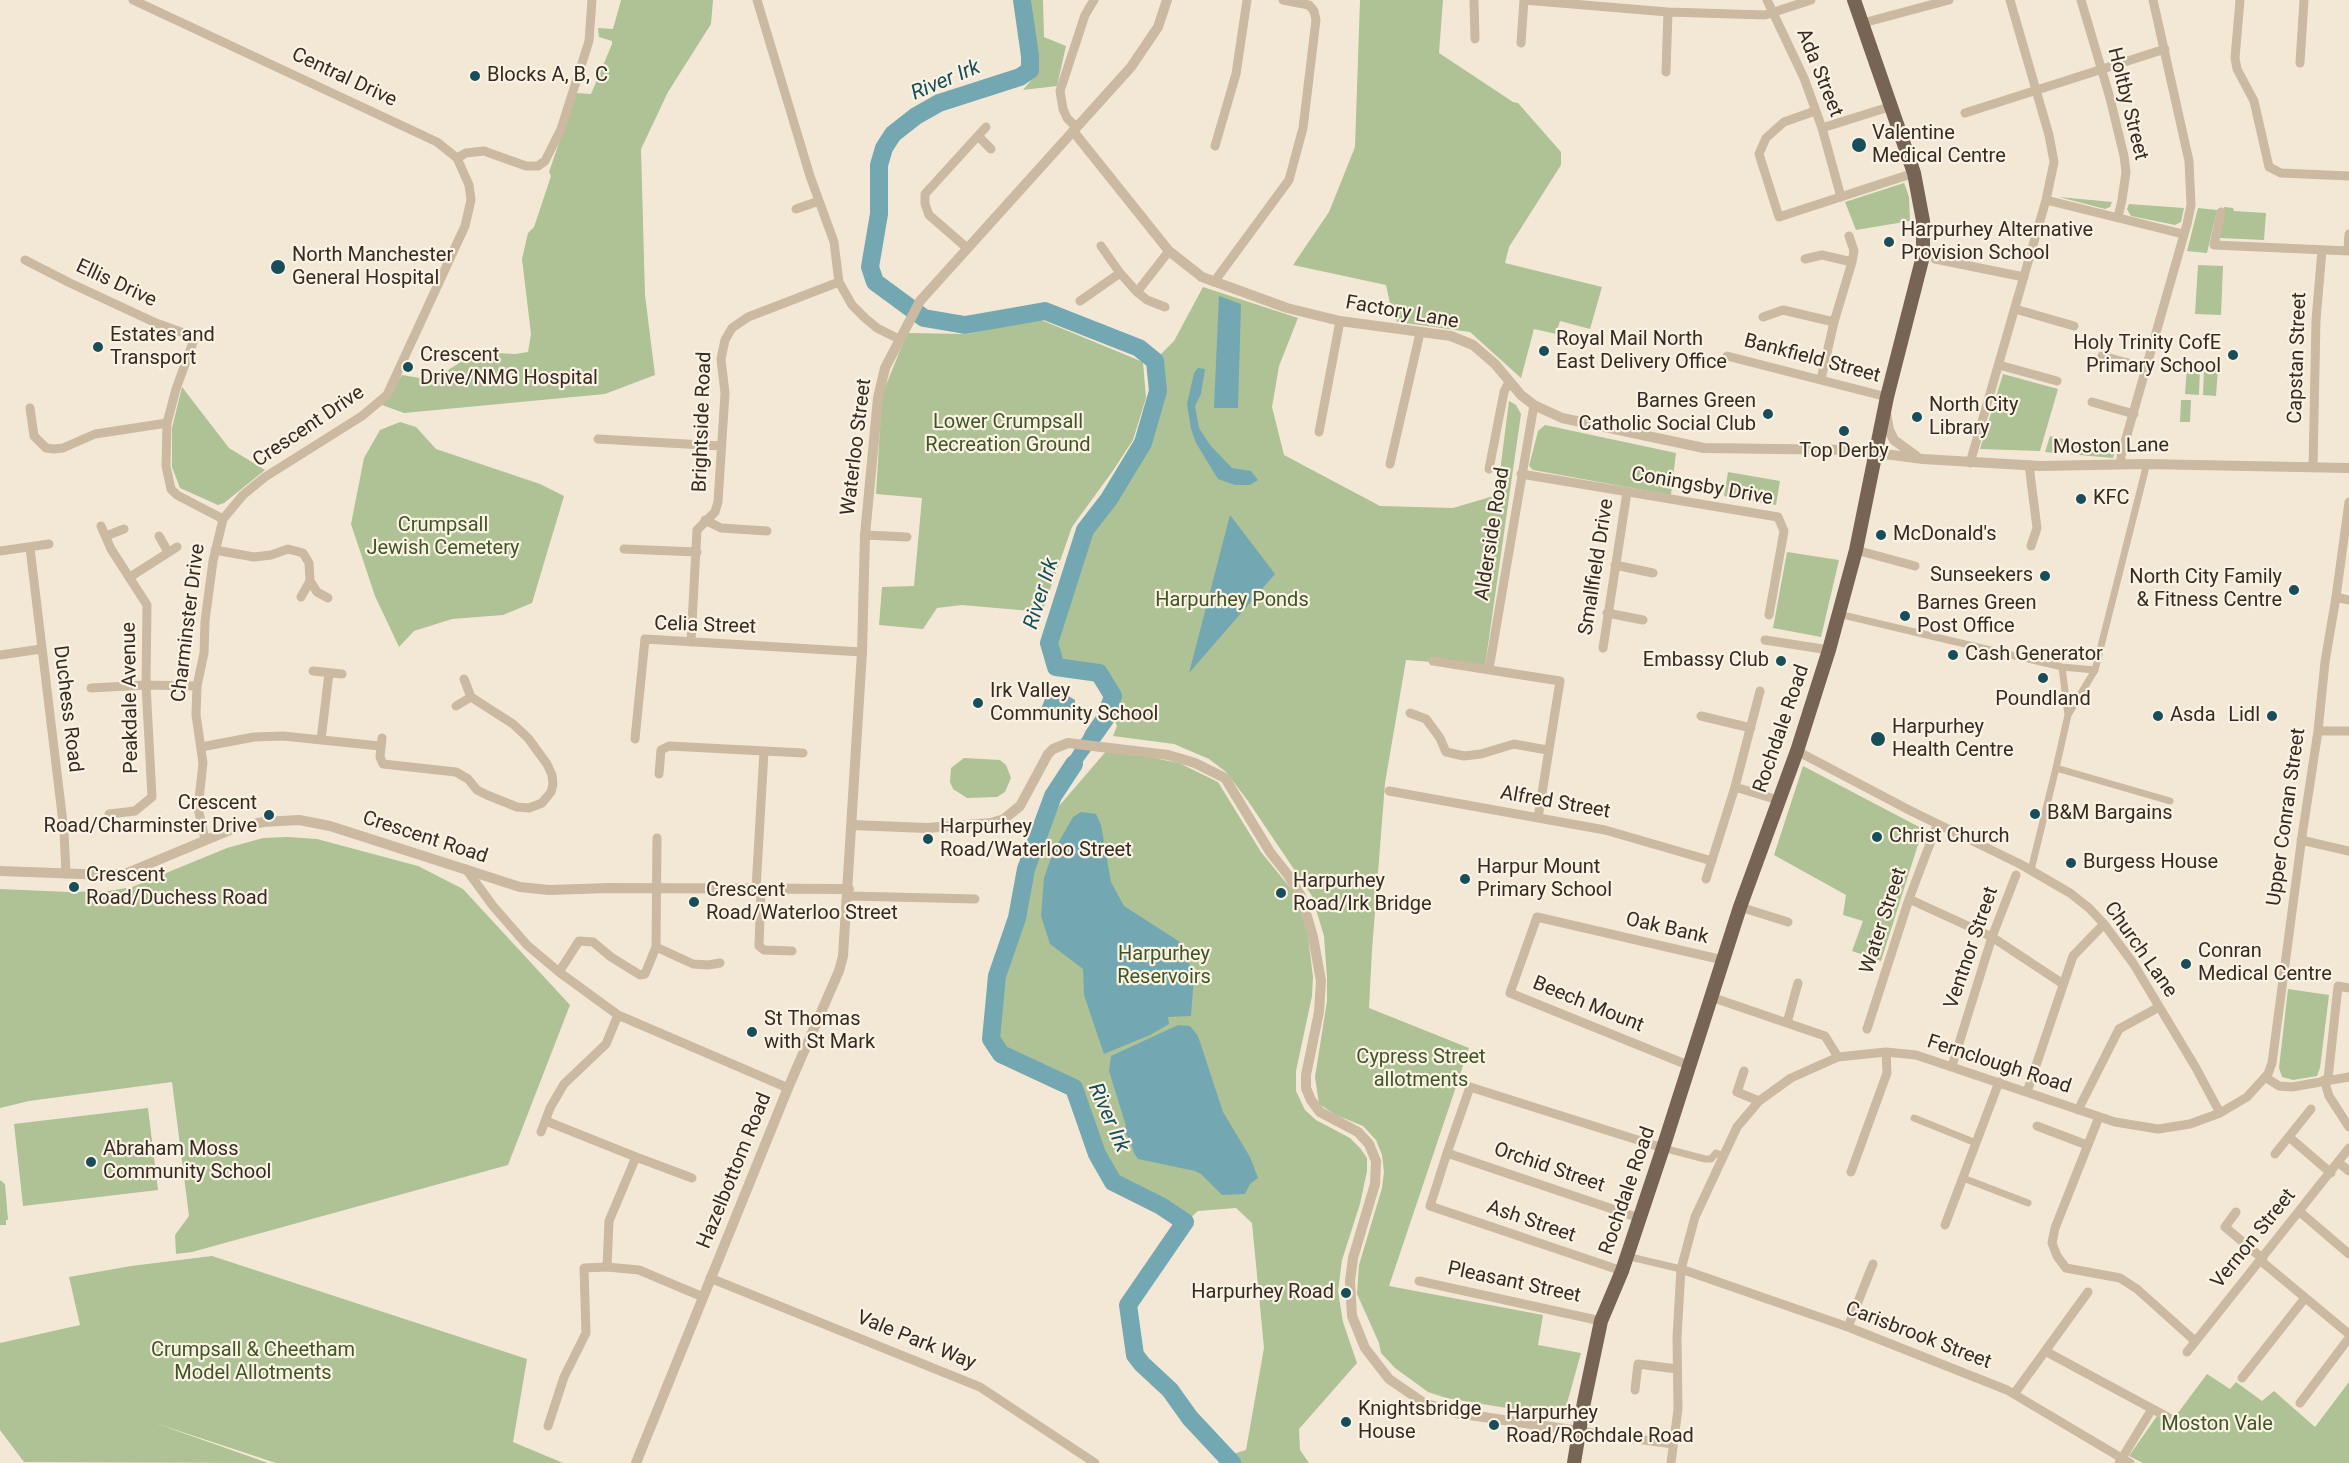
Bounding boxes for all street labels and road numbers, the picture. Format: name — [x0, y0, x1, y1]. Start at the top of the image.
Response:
street label: Ada Street — [1790, 25, 1848, 121]
street label: Central Drive — [288, 43, 400, 113]
street label: Holtby Street — [2101, 45, 2153, 163]
street label: Ellis Drive — [72, 255, 160, 313]
street label: Factory Lane — [1344, 291, 1460, 335]
street label: Capstan Street — [2284, 292, 2312, 424]
street label: Bankfield Street — [1741, 329, 1883, 389]
street label: Brightside Road — [689, 351, 717, 493]
street label: Waterloo Street — [837, 377, 877, 517]
street label: Crescent Drive — [249, 381, 369, 473]
street label: Moston Lane — [2053, 434, 2169, 460]
street label: Coningsby Drive — [1629, 463, 1775, 511]
street label: Alderside Road — [1471, 466, 1515, 602]
street label: Smallfield Drive — [1574, 497, 1620, 637]
street label: Charminster Drive — [167, 542, 211, 704]
street label: Celia Street — [654, 612, 756, 640]
street label: Peakdale Avenue — [118, 622, 144, 774]
street label: Duchess Road — [47, 644, 87, 774]
street label: Rochdale Road — [1749, 662, 1815, 796]
street label: Upper Conran Street — [2263, 727, 2311, 907]
street label: Alfred Street — [1498, 782, 1612, 824]
street label: Crescent Road — [359, 806, 491, 870]
street label: Water Street — [1856, 865, 1912, 977]
street label: Ventnor Street — [1940, 884, 2004, 1012]
street label: Church Lane — [2098, 897, 2182, 1003]
street label: Oak Bank — [1623, 908, 1711, 950]
street label: Beech Mount — [1529, 972, 1647, 1038]
street label: Fernclough Road — [1924, 1030, 2074, 1100]
street label: Hazelbottom Road — [693, 1090, 777, 1252]
street label: Rochdale Road — [1595, 1124, 1661, 1258]
street label: Orchid Street — [1490, 1138, 1608, 1198]
street label: Vernon Street — [2207, 1184, 2301, 1294]
street label: Ash Street — [1484, 1196, 1578, 1248]
street label: Pleasant Street — [1445, 1257, 1583, 1309]
street label: Carisbrook Street — [1842, 1297, 1994, 1375]
street label: Vale Park Way — [853, 1306, 979, 1376]

